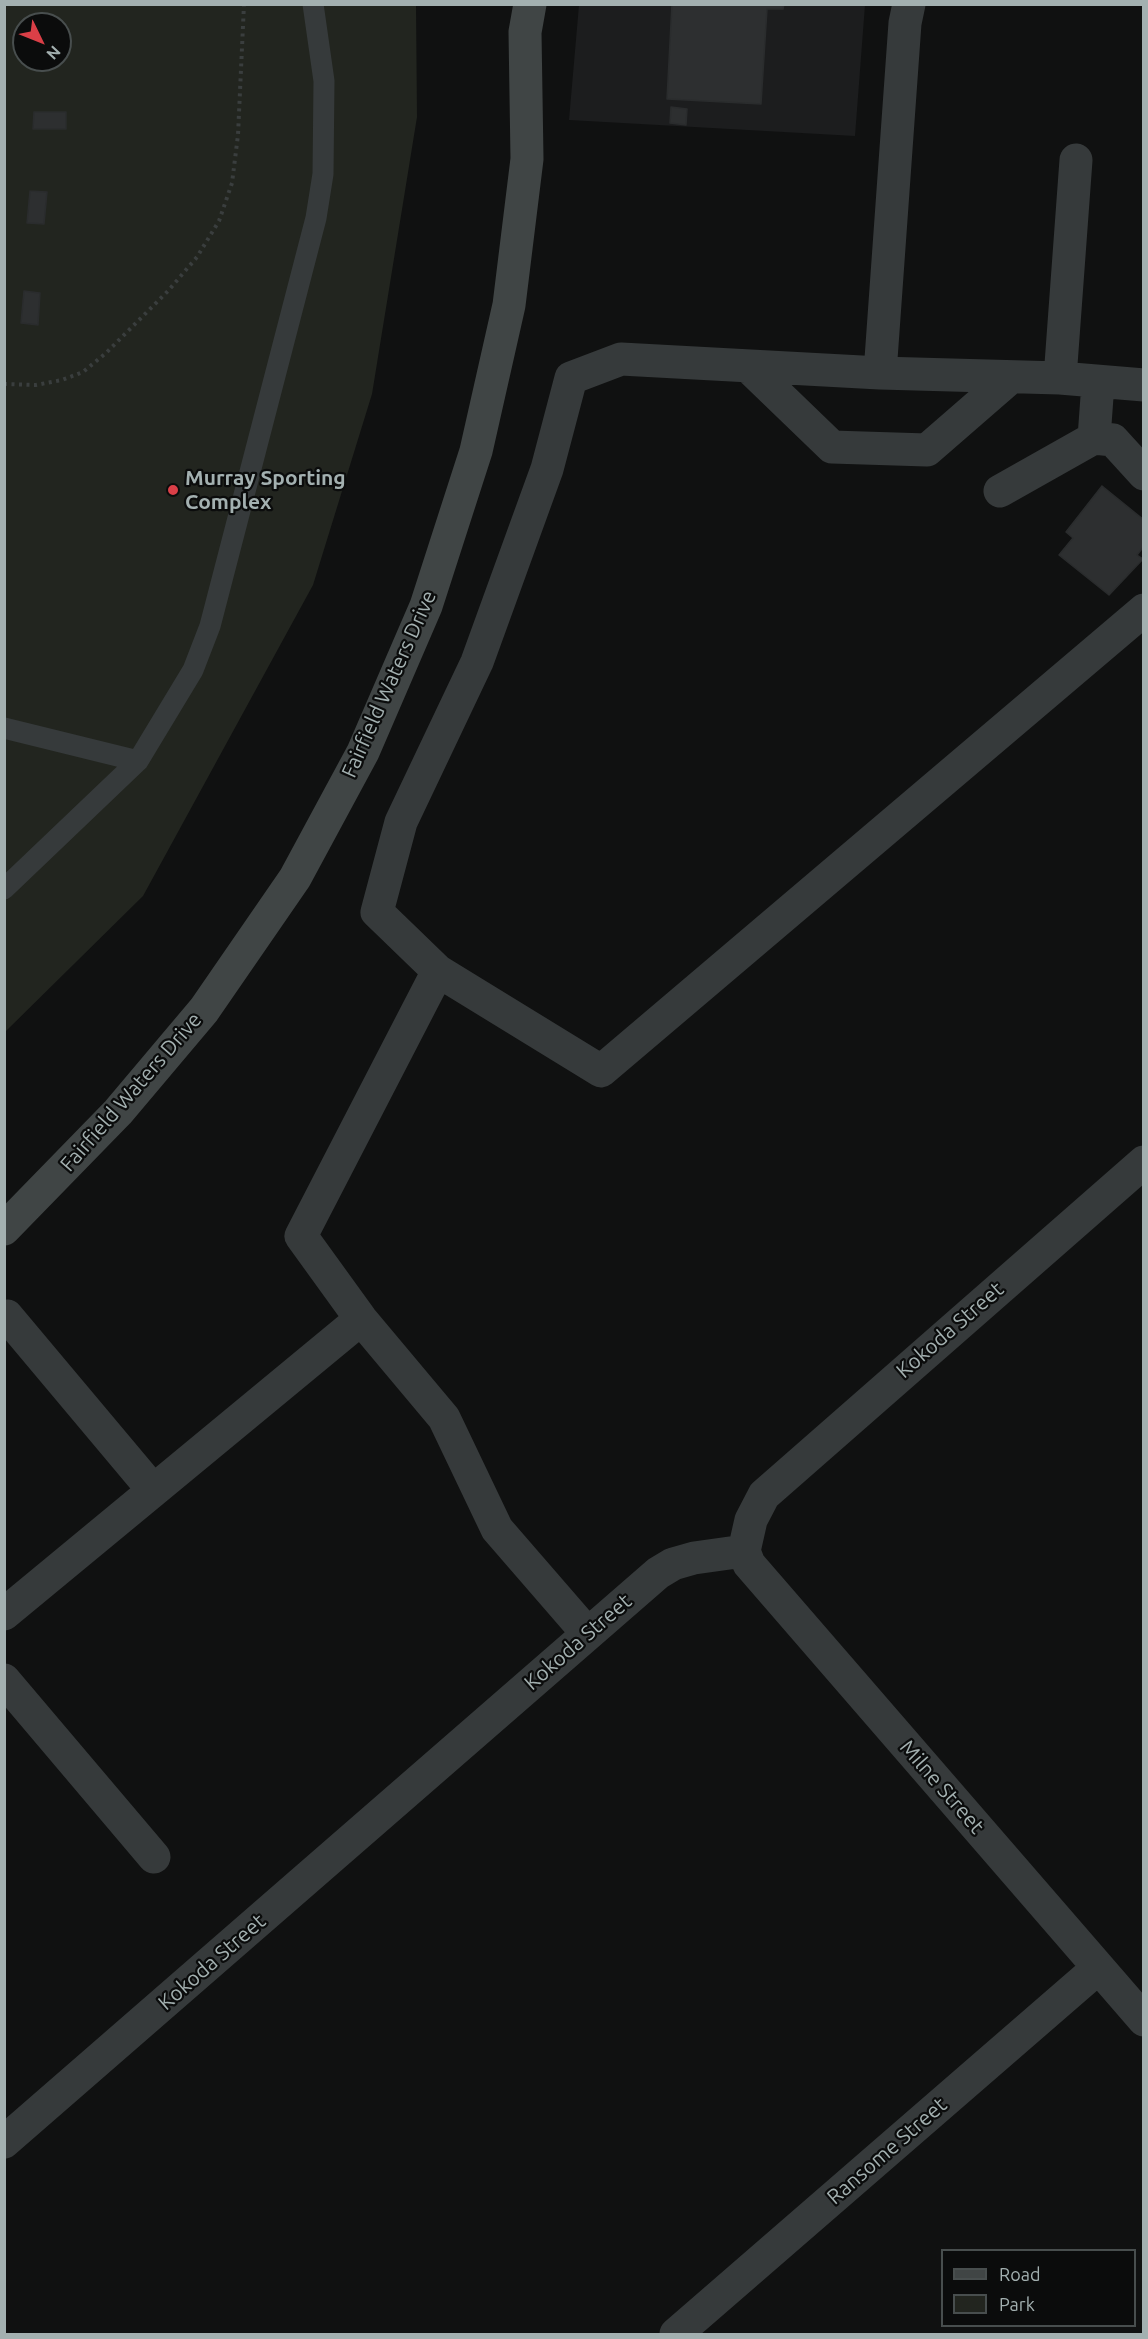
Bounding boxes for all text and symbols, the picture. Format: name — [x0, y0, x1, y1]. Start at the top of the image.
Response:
north arrow — [12, 12, 72, 72]
text: N — [43, 42, 64, 63]
place label: Murray Sporting Complex — [185, 465, 346, 515]
marker: Murray Sporting Complex — [166, 483, 180, 497]
street label: Fairfield Waters Drive — [336, 586, 442, 782]
street label: Fairfield Waters Drive — [55, 1007, 207, 1177]
street label: Kokoda Street — [891, 1277, 1009, 1383]
street label: Kokoda Street — [519, 1589, 637, 1695]
street label: Milne Street — [894, 1735, 990, 1839]
street label: Kokoda Street — [153, 1909, 271, 2015]
street label: Ransome Street — [822, 2092, 952, 2210]
legend — [941, 2249, 1136, 2327]
text: Road — [999, 2264, 1041, 2284]
text: Park — [999, 2294, 1035, 2314]

